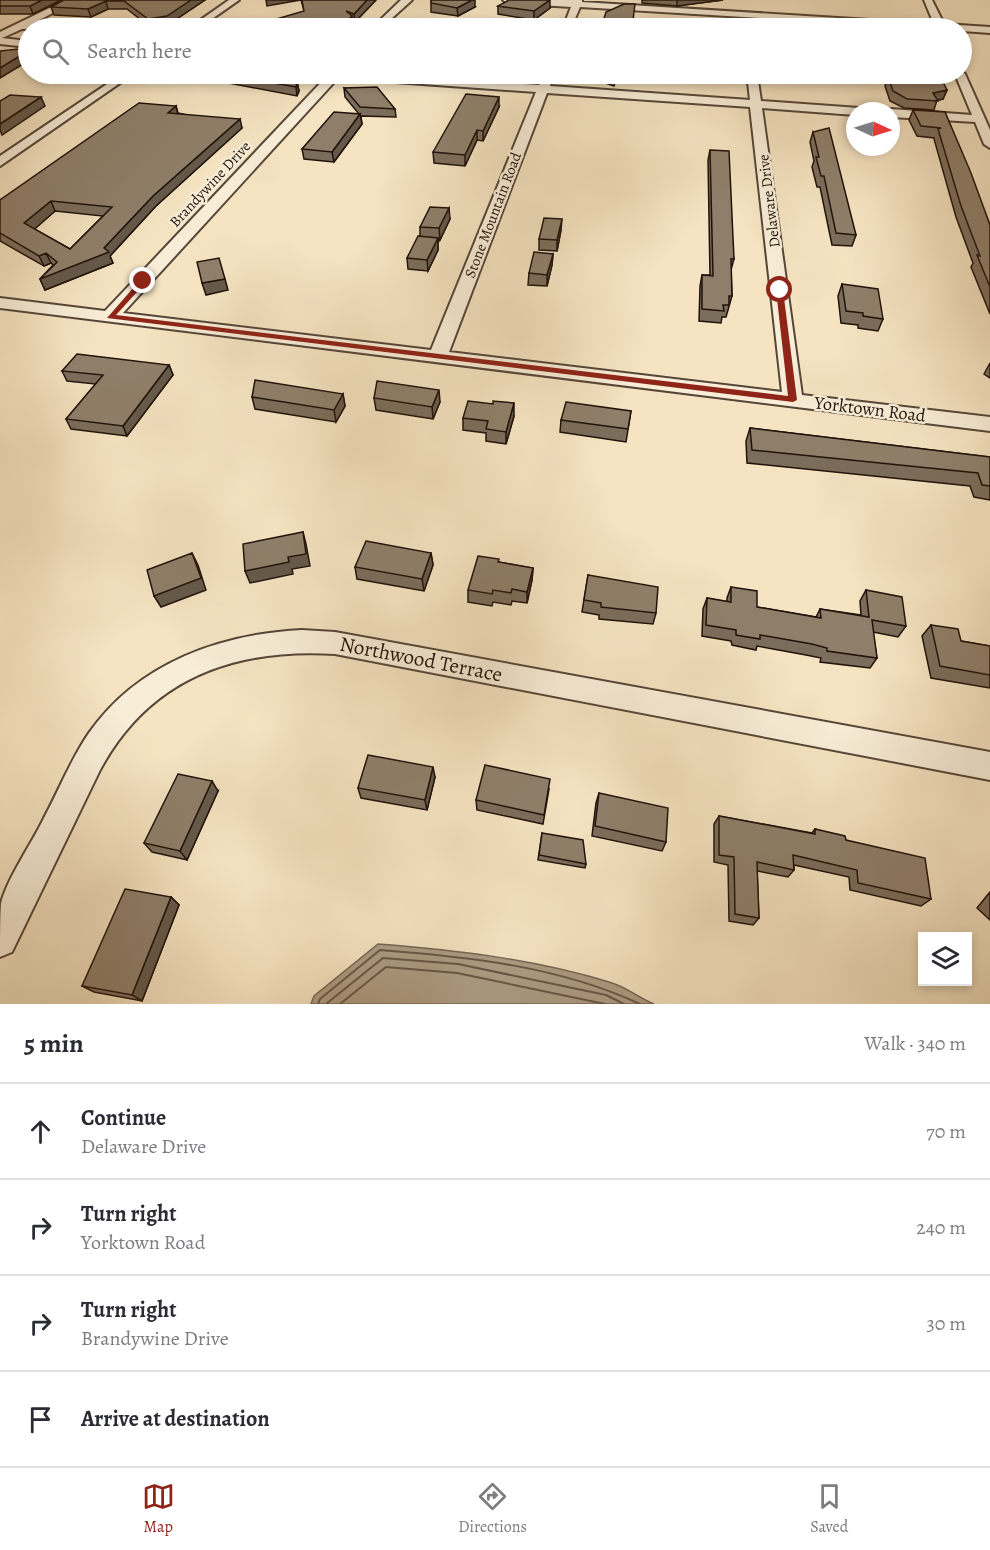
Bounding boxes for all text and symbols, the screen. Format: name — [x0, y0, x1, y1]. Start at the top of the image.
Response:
search box — [18, 18, 972, 84]
icon: search — [39, 35, 72, 68]
text: Search here — [87, 36, 192, 66]
north arrow — [846, 102, 900, 156]
street label: Brandywine Drive — [165, 136, 255, 231]
street label: Stone Mountain Road — [460, 148, 527, 281]
street label: Delaware Drive — [753, 153, 785, 249]
route end — [129, 267, 155, 293]
route start — [766, 276, 792, 302]
street label: Yorktown Road — [812, 390, 927, 428]
street label: Northwood Terrace — [337, 630, 505, 688]
map controls — [918, 932, 972, 986]
button: layers — [918, 932, 972, 986]
text: 5 min — [24, 1026, 84, 1061]
text: Walk · 340 m — [864, 1030, 966, 1057]
text: Continue — [81, 1103, 166, 1133]
icon: ahead — [24, 1115, 57, 1148]
text: 70 m — [926, 1118, 966, 1145]
text: Delaware Drive — [81, 1133, 206, 1160]
text: Turn right — [81, 1199, 177, 1229]
icon: right — [24, 1211, 57, 1244]
text: 240 m — [916, 1214, 966, 1241]
text: Yorktown Road — [81, 1229, 205, 1256]
text: Turn right — [81, 1295, 177, 1325]
icon: right — [24, 1307, 57, 1340]
text: 30 m — [926, 1310, 966, 1337]
text: Brandywine Drive — [81, 1325, 229, 1352]
icon: arrive — [24, 1403, 57, 1436]
text: Arrive at destination — [81, 1404, 270, 1434]
tab: Map — [142, 1480, 175, 1538]
tab: Directions — [458, 1480, 527, 1538]
tab: Saved — [810, 1480, 848, 1538]

